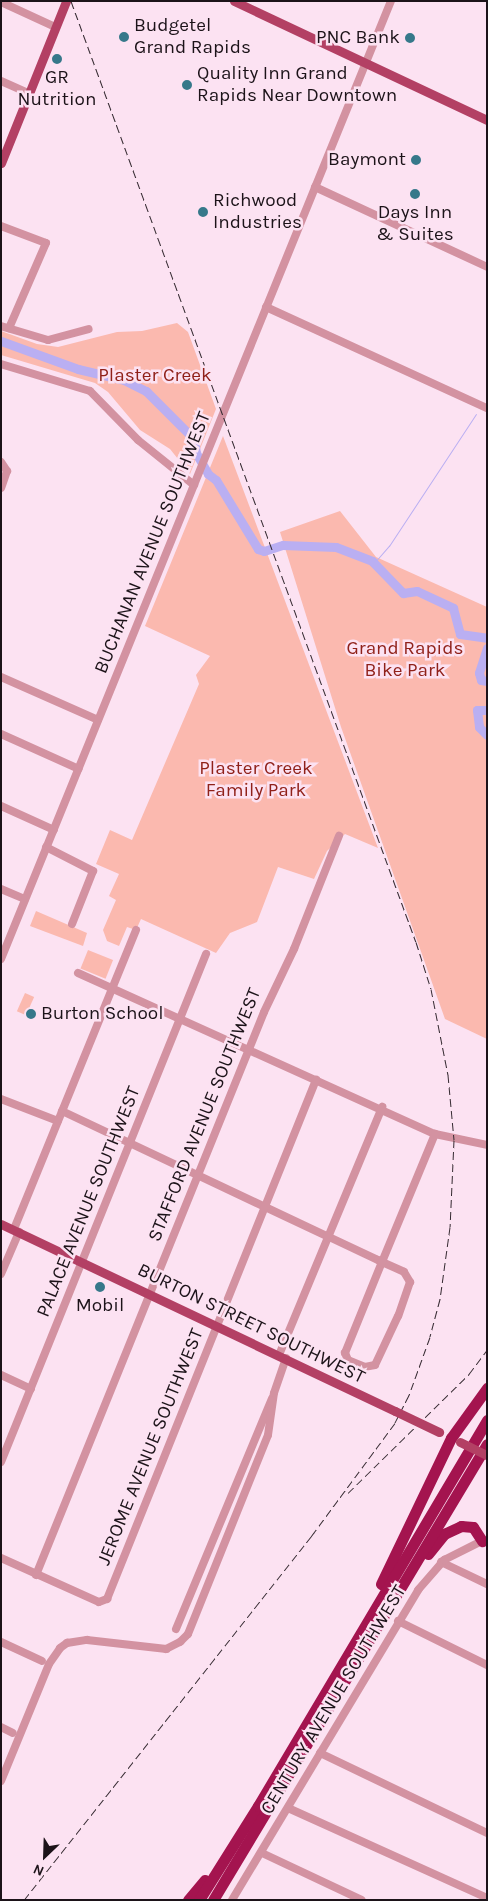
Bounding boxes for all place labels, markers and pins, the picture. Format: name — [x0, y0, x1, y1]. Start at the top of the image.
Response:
place label: Budgetel Grand Rapids — [134, 15, 251, 59]
place label: PNC Bank — [316, 27, 400, 49]
marker: Budgetel Grand Rapids — [118, 31, 130, 43]
marker: PNC Bank — [404, 32, 416, 44]
marker: GR Nutrition — [51, 53, 63, 65]
place label: Quality Inn Grand Rapids Near Downtown — [197, 63, 397, 107]
place label: GR Nutrition — [18, 67, 96, 111]
marker: Quality Inn Grand Rapids Near Downtown — [181, 79, 193, 91]
place label: Baymont — [328, 149, 406, 171]
marker: Baymont — [410, 154, 422, 166]
marker: Days Inn & Suites — [409, 188, 421, 200]
place label: Richwood Industries — [213, 190, 302, 234]
place label: Days Inn & Suites — [376, 202, 454, 246]
marker: Richwood Industries — [197, 206, 209, 218]
place label: Burton School — [41, 1003, 164, 1025]
marker: Burton School — [25, 1008, 37, 1020]
marker: Mobil — [94, 1281, 106, 1293]
place label: Mobil — [76, 1295, 124, 1317]

